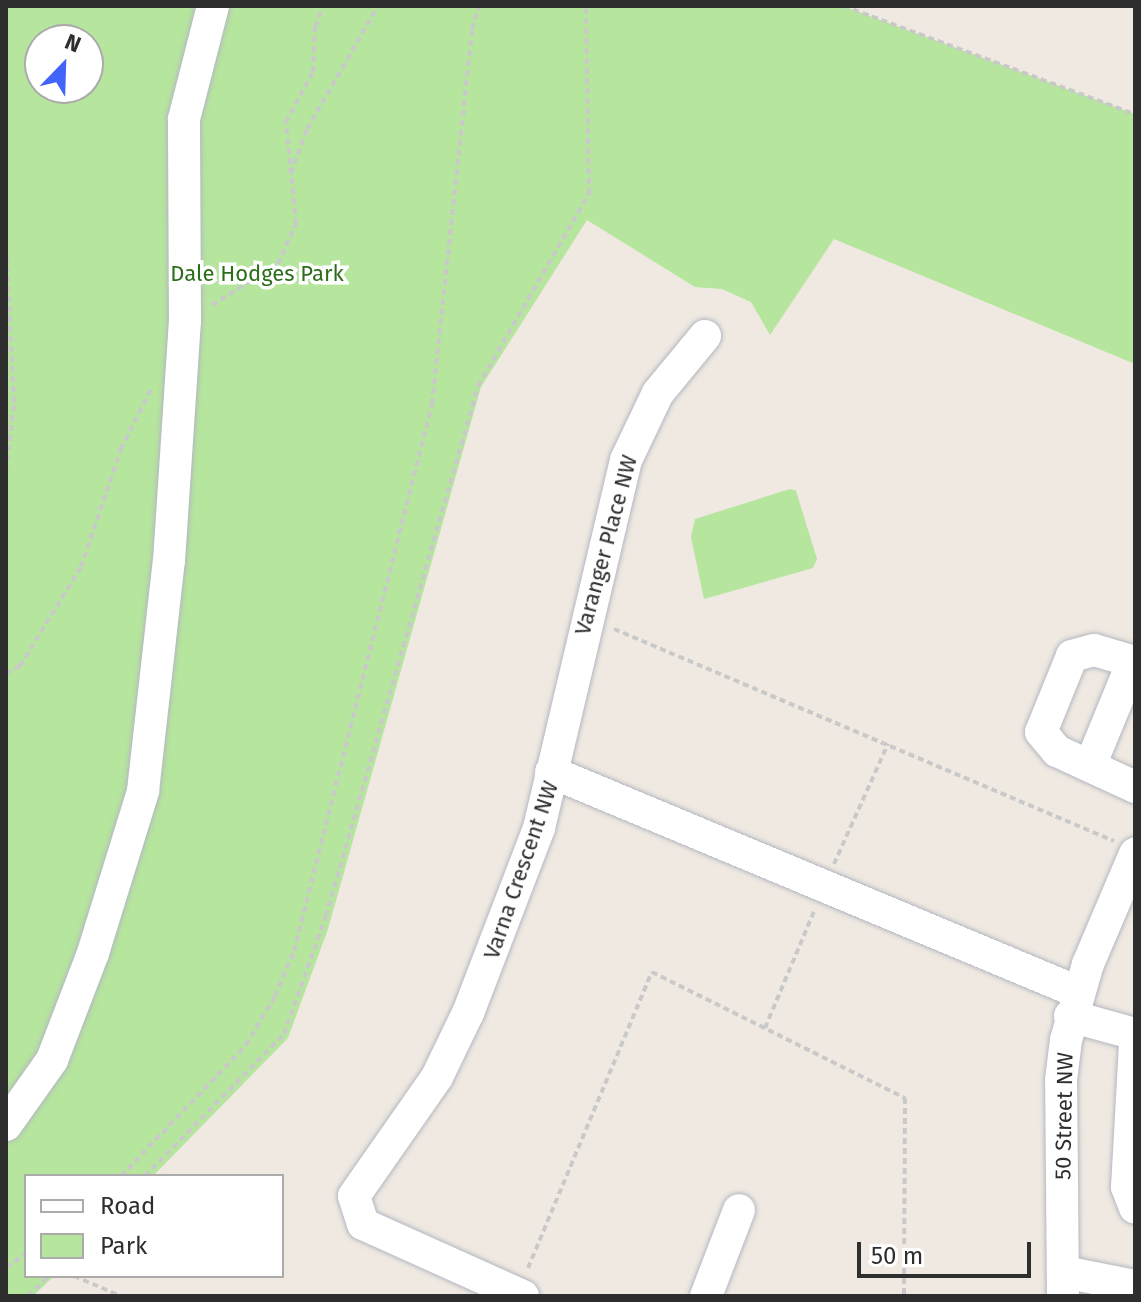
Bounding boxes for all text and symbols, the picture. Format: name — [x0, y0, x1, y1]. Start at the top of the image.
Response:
north arrow — [24, 24, 104, 104]
text: N — [61, 28, 85, 59]
park label: Dale Hodges Park — [170, 261, 344, 287]
street label: Varanger Place NW — [569, 452, 643, 638]
street label: Varna Crescent NW — [478, 778, 564, 962]
street label: 50 Street NW — [1050, 1052, 1078, 1180]
legend — [24, 1174, 284, 1278]
text: Road — [100, 1192, 155, 1220]
scale bar — [861, 1226, 1035, 1276]
text: Park — [100, 1232, 147, 1260]
text: 50 m — [871, 1242, 923, 1270]

